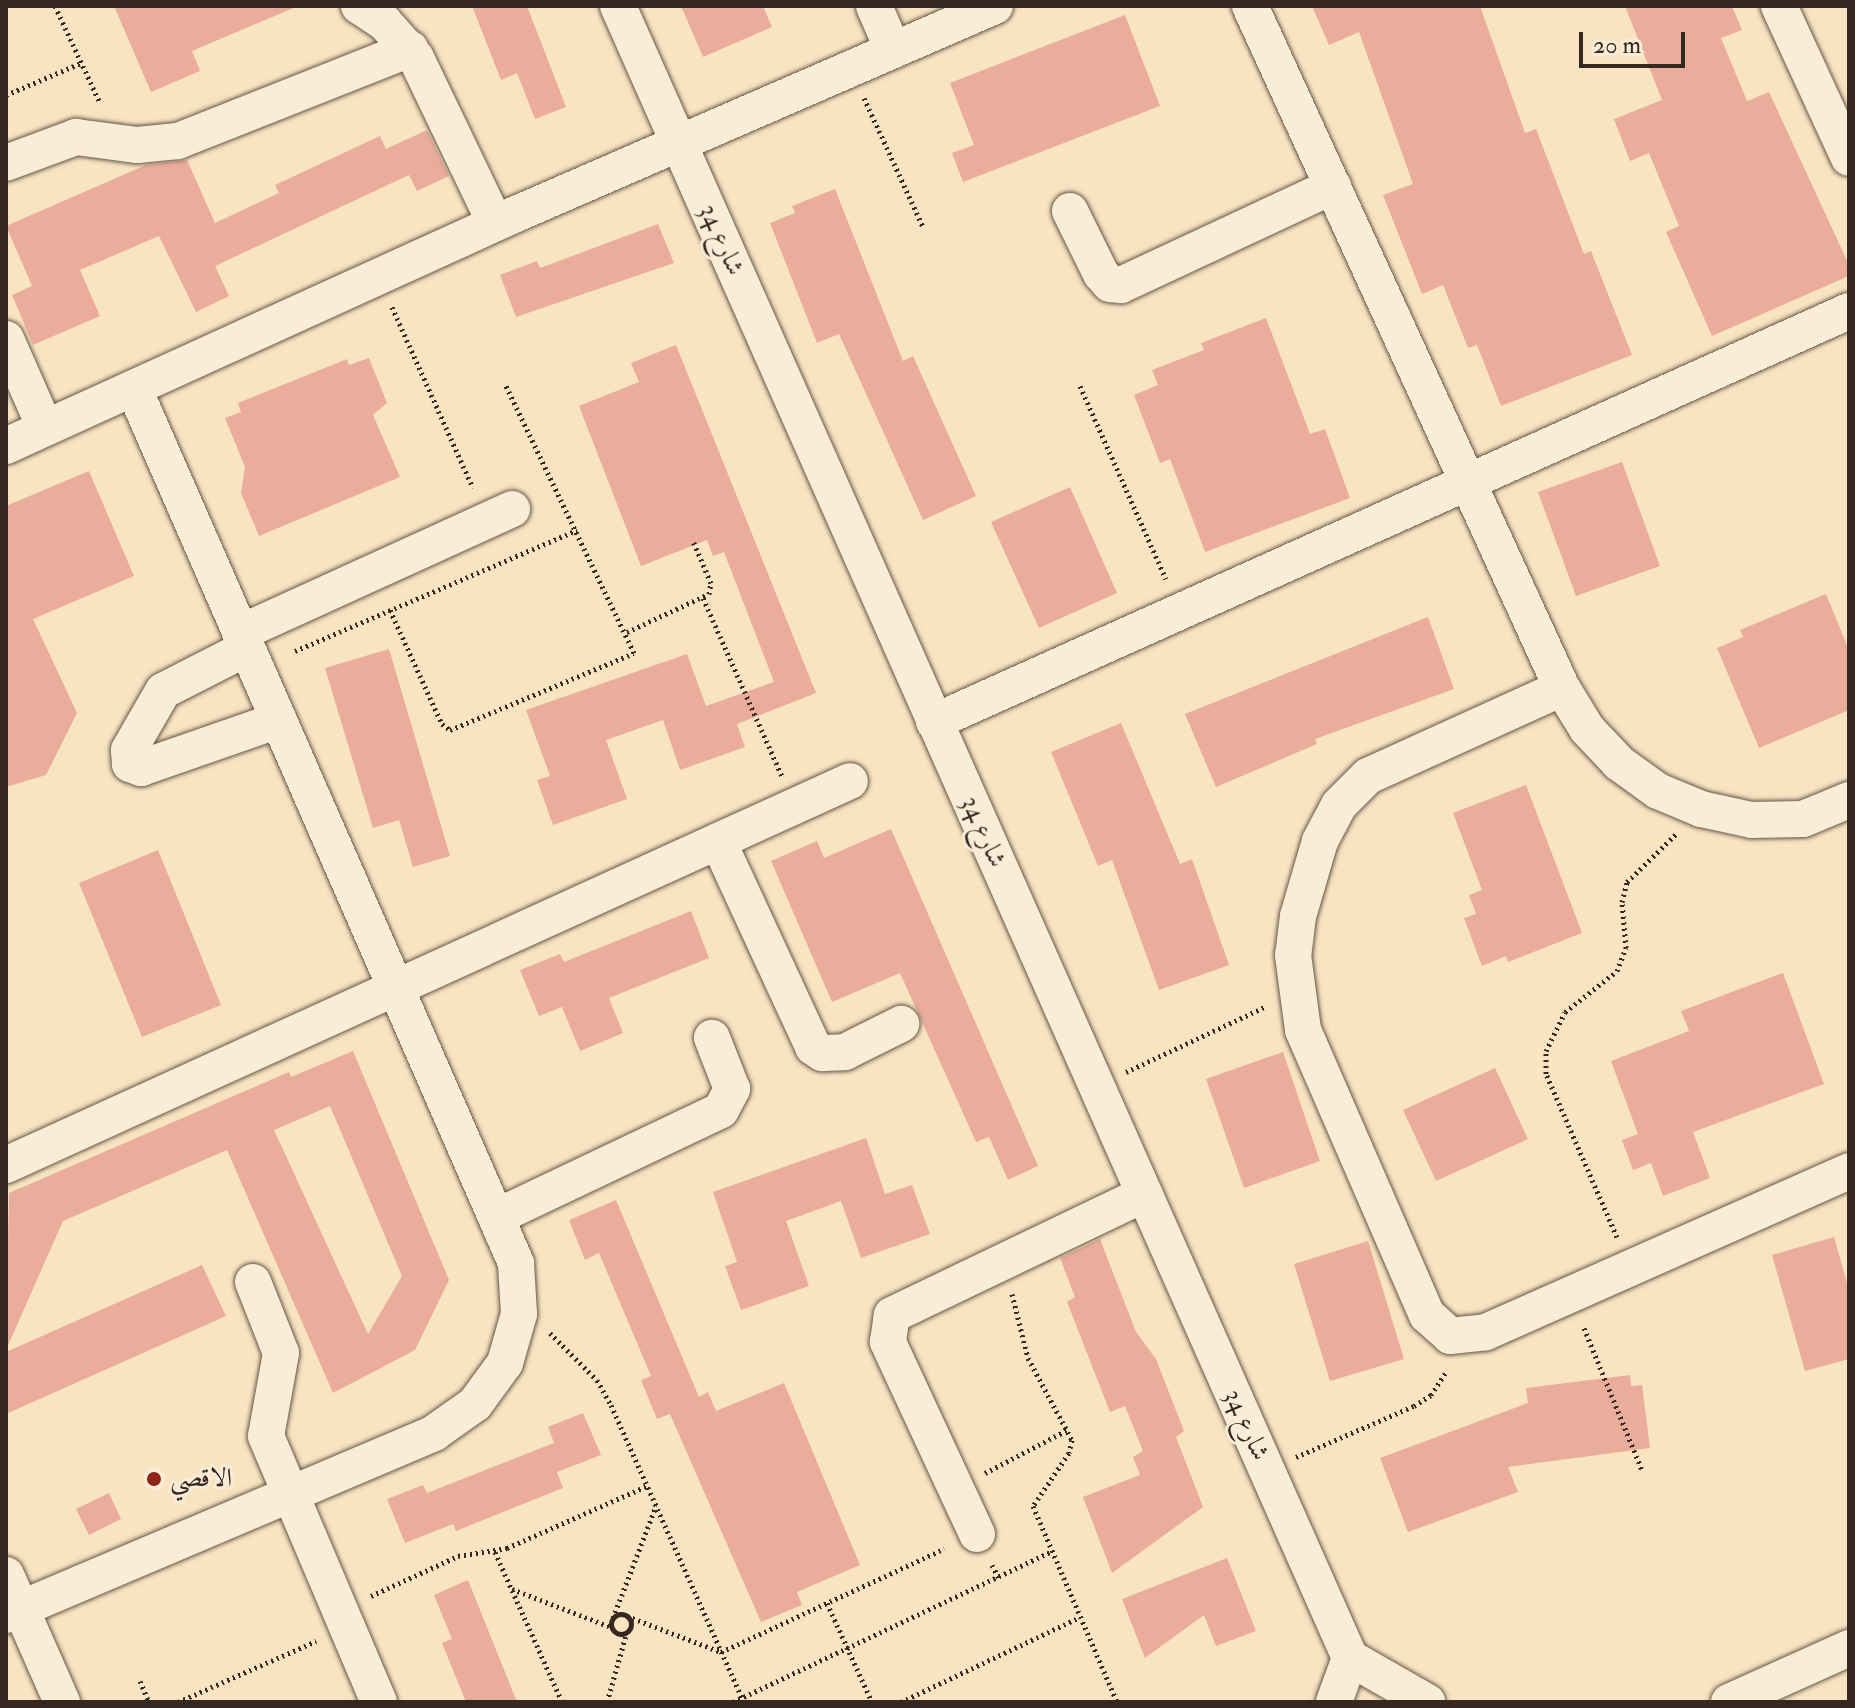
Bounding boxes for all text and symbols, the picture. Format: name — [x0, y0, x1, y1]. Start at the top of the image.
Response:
scale bar — [1583, 16, 1689, 66]
text: 20 m — [1593, 30, 1641, 61]
street label: شارع 34 — [692, 200, 750, 280]
street label: شارع 34 — [954, 792, 1012, 872]
street label: شارع 34 — [1217, 1385, 1275, 1465]
place label: الاقصي — [170, 1463, 232, 1495]
marker: الاقصي — [145, 1470, 163, 1488]

